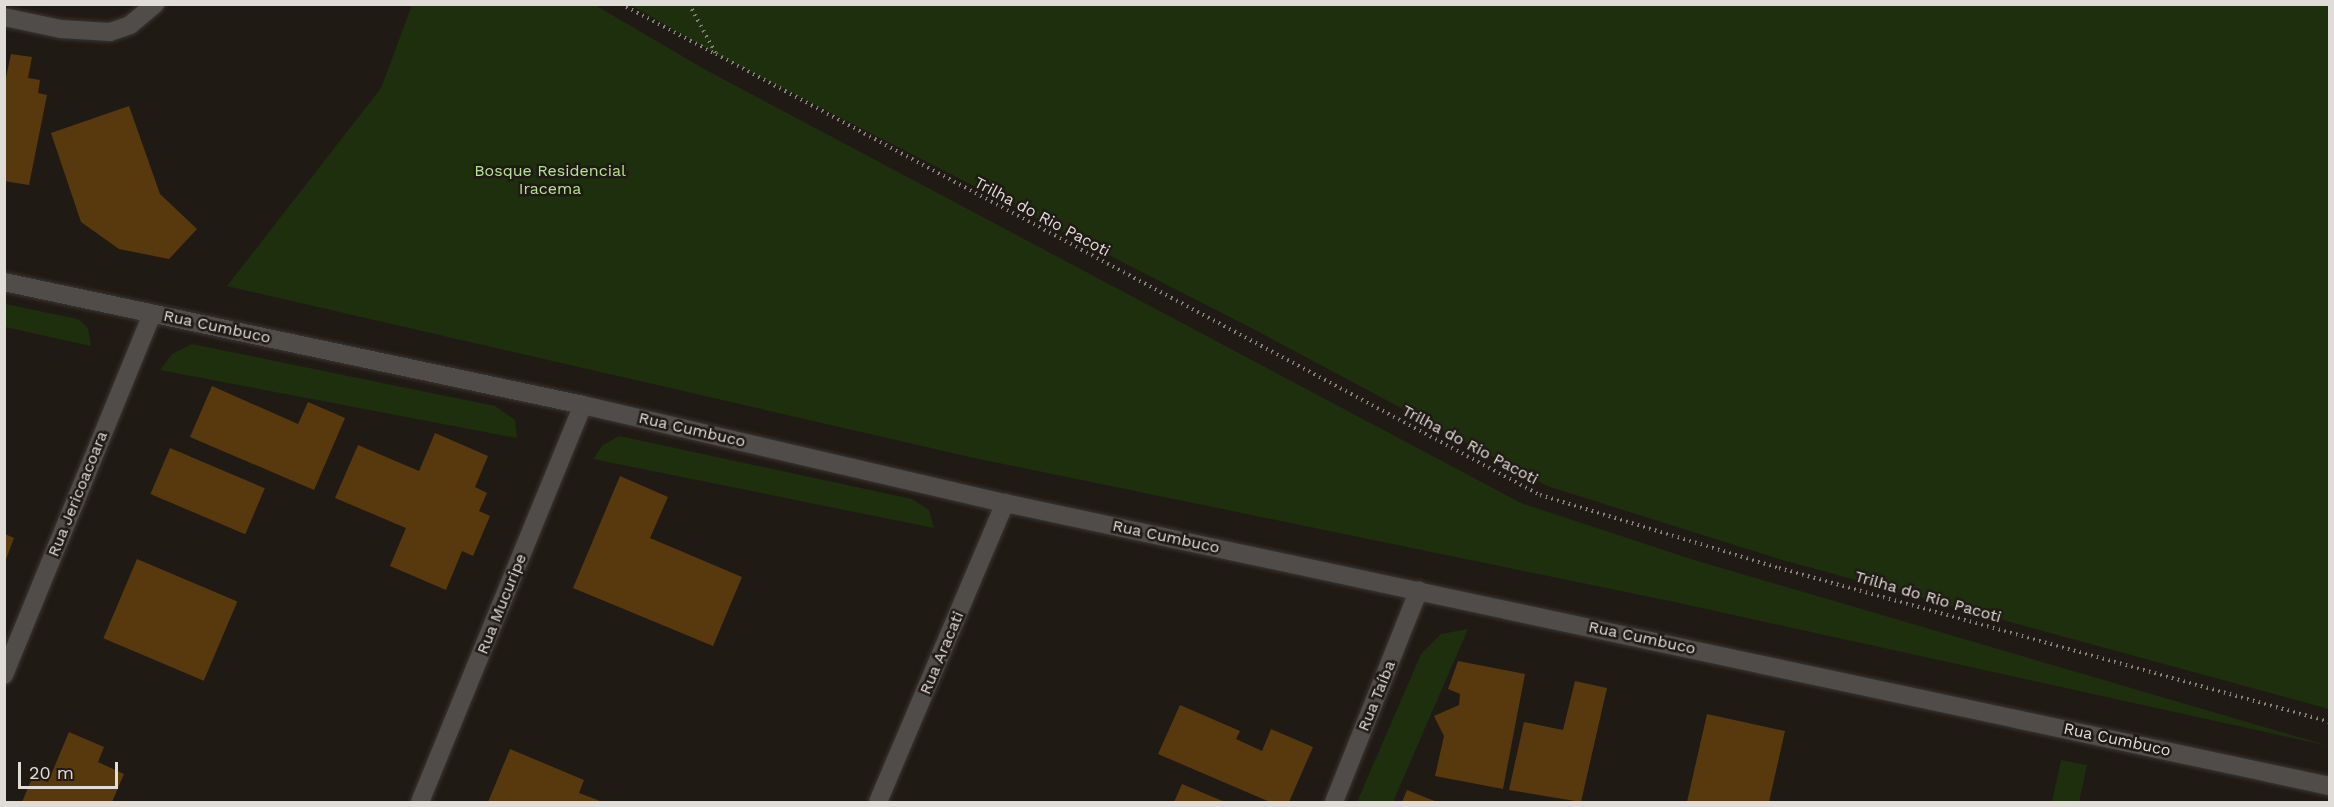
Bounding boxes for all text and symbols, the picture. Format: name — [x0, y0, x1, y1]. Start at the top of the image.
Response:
park label: Bosque Residencial Iracema — [474, 161, 626, 199]
street label: Trilha do Rio Pacoti — [970, 173, 1114, 261]
street label: Rua Cumbuco — [161, 306, 273, 348]
street label: Trilha do Rio Pacoti — [1398, 401, 1542, 489]
street label: Rua Cumbuco — [637, 408, 747, 452]
street label: Rua Jericoacoara — [44, 428, 112, 560]
street label: Rua Cumbuco — [1110, 516, 1222, 558]
street label: Rua Mucuripe — [473, 551, 531, 657]
street label: Trilha do Rio Pacoti — [1852, 567, 2004, 627]
street label: Rua Aracati — [916, 608, 968, 698]
street label: Rua Cumbuco — [1586, 617, 1698, 659]
street label: Rua Taíba — [1354, 657, 1400, 735]
street label: Rua Cumbuco — [2061, 719, 2173, 761]
scale bar — [21, 750, 122, 788]
text: 20 m — [29, 762, 74, 783]

